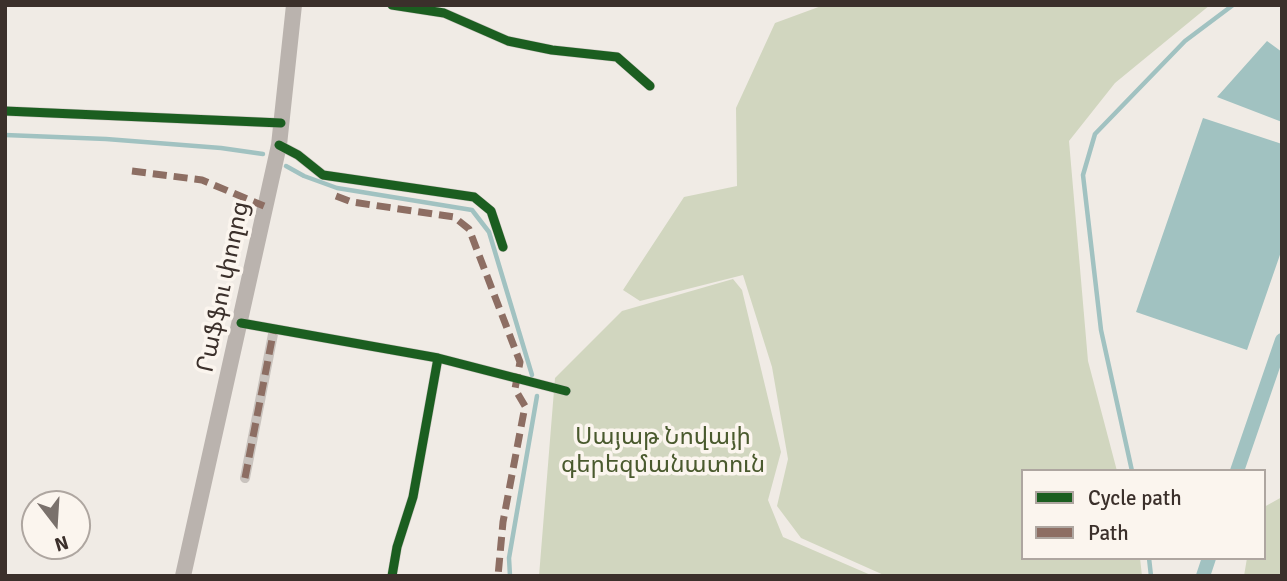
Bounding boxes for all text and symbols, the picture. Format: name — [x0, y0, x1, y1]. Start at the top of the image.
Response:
street label: Րաֆֆու փողոց — [192, 199, 256, 375]
park label: Սայաթ Նովայի գերեզմանատուն — [561, 424, 765, 480]
legend — [1021, 469, 1266, 560]
text: Cycle path — [1088, 485, 1182, 511]
north arrow — [21, 490, 91, 560]
text: Path — [1088, 520, 1129, 546]
text: N — [52, 530, 71, 557]

